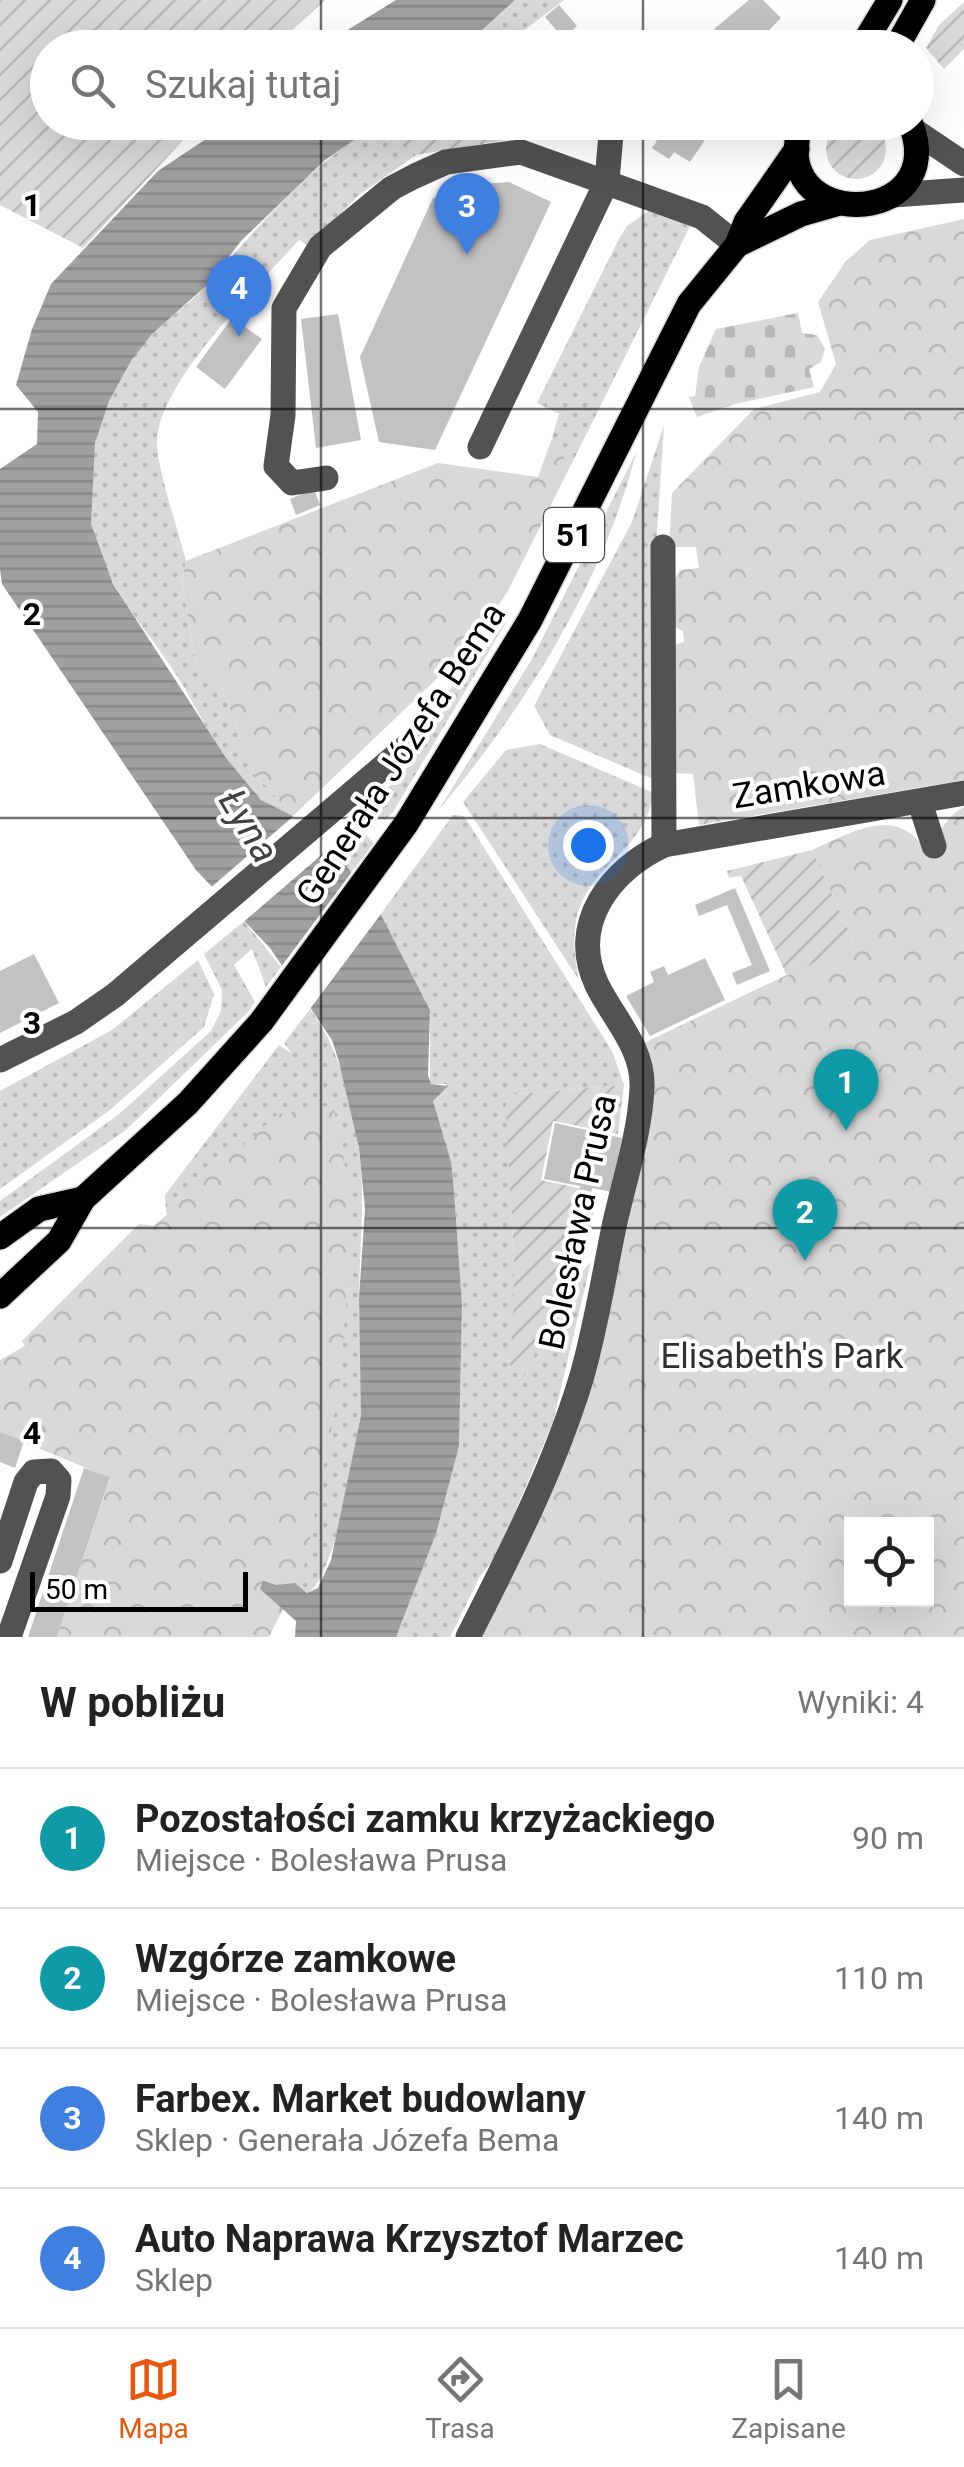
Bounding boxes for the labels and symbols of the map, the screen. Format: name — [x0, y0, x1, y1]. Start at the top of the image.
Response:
pin: 3 — [434, 172, 500, 255]
text: 1 — [23, 186, 41, 224]
pin: 4 — [206, 255, 272, 337]
road number: 51 — [544, 508, 604, 562]
text: 2 — [23, 595, 41, 633]
street label: Generała Józefa Bema — [288, 595, 514, 913]
street label: Zamkowa — [730, 753, 888, 817]
water label: Łyna — [210, 781, 288, 871]
your location — [563, 820, 614, 871]
text: 3 — [23, 1004, 41, 1042]
pin: 1 — [814, 1048, 878, 1131]
street label: Bolesława Prusa — [531, 1091, 625, 1353]
pin: 2 — [772, 1178, 838, 1261]
park label: Elisabeth's Park — [660, 1336, 904, 1377]
text: 4 — [23, 1414, 41, 1452]
scale bar — [30, 1567, 248, 1612]

